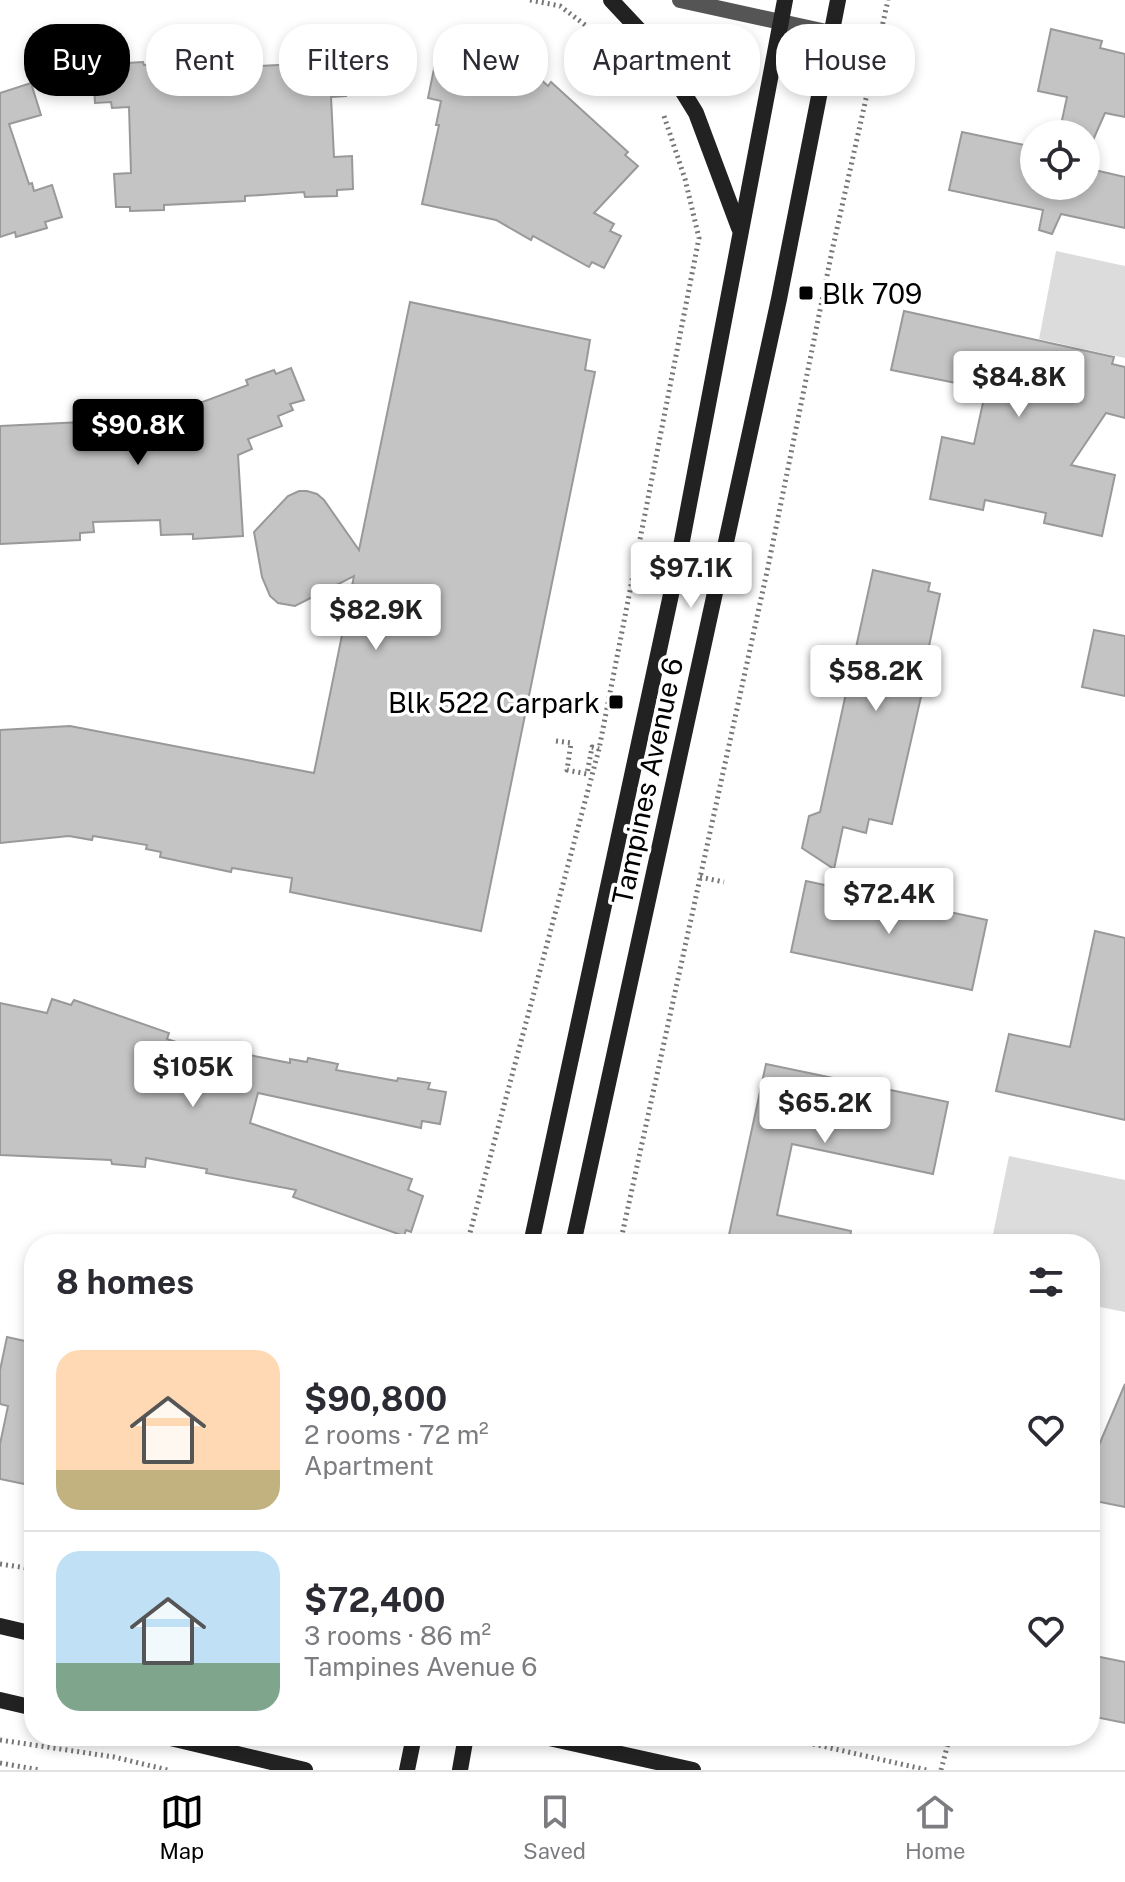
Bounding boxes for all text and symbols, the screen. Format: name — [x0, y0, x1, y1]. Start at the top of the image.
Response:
chip: Buy — [24, 24, 130, 96]
chip: Rent — [146, 24, 263, 96]
chip: Filters — [279, 24, 417, 96]
chip: New — [433, 24, 548, 96]
chip: Apartment — [564, 24, 760, 96]
chip: House — [776, 24, 915, 96]
map controls — [1020, 120, 1100, 200]
button: locate — [1020, 120, 1100, 200]
place label: Blk 709 — [822, 277, 922, 310]
marker: Blk 709 — [797, 284, 815, 302]
pin: $84.8K — [954, 351, 1084, 419]
text: $84.8K — [971, 361, 1067, 392]
pin: $90.8K — [73, 399, 203, 467]
text: $90.8K — [91, 409, 185, 440]
pin: $97.1K — [626, 542, 756, 610]
text: $97.1K — [649, 552, 733, 583]
pin: $82.9K — [311, 584, 441, 652]
text: $82.9K — [329, 594, 423, 625]
pin: $58.2K — [811, 645, 941, 713]
street label: Tampines Avenue 6 — [605, 655, 689, 907]
text: $58.2K — [828, 655, 924, 686]
place label: Blk 522 Carpark — [388, 686, 600, 719]
marker: Blk 522 Carpark — [607, 693, 625, 711]
pin: $72.4K — [824, 868, 954, 936]
text: $72.4K — [842, 878, 936, 909]
pin: $105K — [137, 1041, 249, 1109]
text: $105K — [152, 1051, 234, 1082]
pin: $65.2K — [760, 1077, 890, 1145]
text: $65.2K — [777, 1087, 873, 1118]
icon: filters — [1024, 1260, 1068, 1304]
text: 8 homes — [56, 1262, 194, 1302]
text: $90,800 — [304, 1379, 447, 1419]
icon: home — [120, 1382, 216, 1478]
icon: heart — [1024, 1408, 1068, 1452]
text: 2 rooms · 72 m² — [304, 1419, 489, 1450]
text: Apartment — [304, 1450, 434, 1481]
text: $72,400 — [304, 1580, 445, 1620]
icon: home — [120, 1583, 216, 1679]
icon: heart — [1024, 1609, 1068, 1653]
text: 3 rooms · 86 m² — [304, 1620, 491, 1651]
text: Tampines Avenue 6 — [304, 1651, 538, 1682]
tab: Map — [159, 1790, 204, 1864]
tab: Saved — [523, 1790, 586, 1864]
tab: Home — [905, 1790, 966, 1864]

